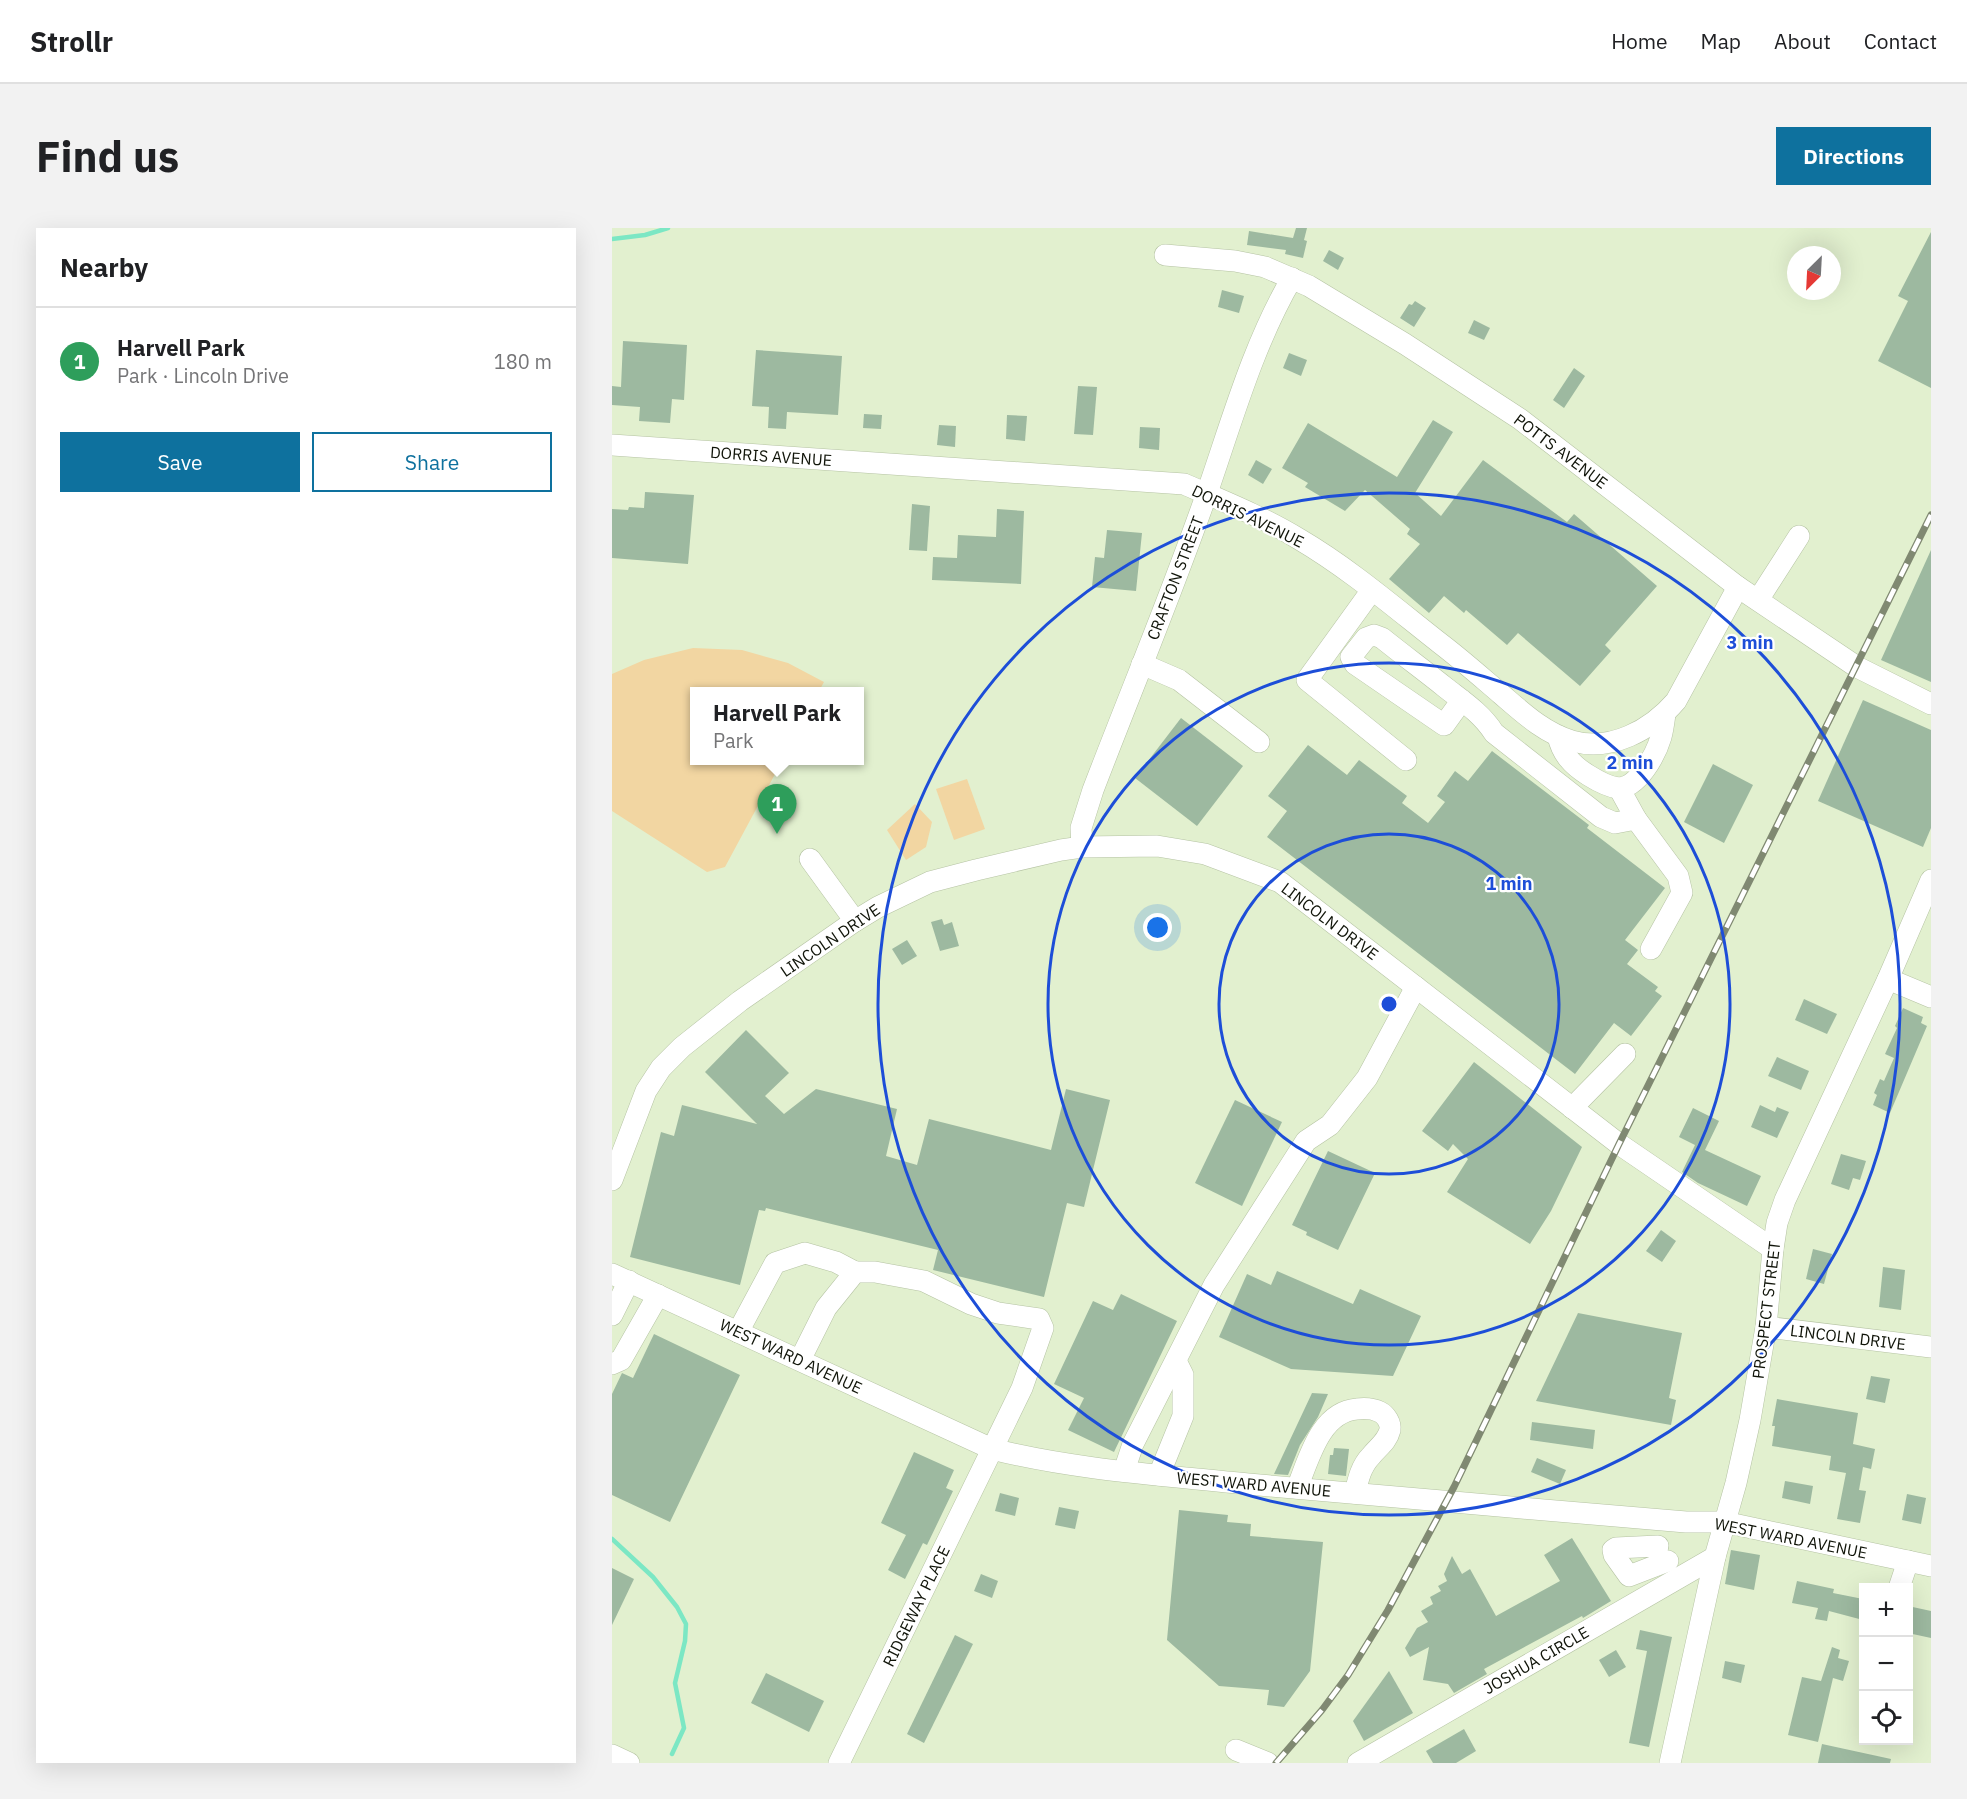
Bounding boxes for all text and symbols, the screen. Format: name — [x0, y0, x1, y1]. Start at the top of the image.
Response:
text: Strollr — [30, 23, 113, 60]
text: Home — [1611, 27, 1668, 55]
text: Map — [1701, 27, 1741, 55]
text: About — [1774, 27, 1831, 55]
text: Contact — [1864, 27, 1937, 55]
button: Directions — [1776, 127, 1931, 185]
text: Find us — [36, 129, 179, 184]
north arrow — [1787, 246, 1841, 300]
text: Nearby — [60, 250, 148, 284]
text: Harvell Park — [117, 333, 245, 362]
text: 1 — [74, 348, 86, 375]
text: 180 m — [494, 348, 552, 375]
text: Park · Lincoln Drive — [117, 362, 289, 389]
street label: POTTS AVENUE — [1510, 409, 1612, 493]
button: Save — [60, 432, 300, 492]
button: Share — [312, 432, 552, 492]
street label: DORRIS AVENUE — [709, 442, 833, 470]
street label: DORRIS AVENUE — [1189, 480, 1307, 552]
street label: CRAFTON STREET — [1142, 513, 1208, 643]
text: 3 min — [1726, 631, 1774, 654]
popup — [690, 687, 864, 765]
text: Harvell Park — [713, 698, 841, 727]
text: Park — [713, 727, 753, 754]
text: 2 min — [1606, 751, 1654, 774]
pin: 1 — [758, 784, 796, 834]
text: 1 min — [1485, 872, 1533, 895]
street label: LINCOLN DRIVE — [1278, 878, 1382, 964]
street label: LINCOLN DRIVE — [776, 899, 884, 981]
your location — [1143, 913, 1172, 942]
centre of rings — [1379, 994, 1399, 1014]
street label: PROSPECT STREET — [1748, 1240, 1784, 1380]
street label: WEST WARD AVENUE — [717, 1314, 865, 1398]
street label: LINCOLN DRIVE — [1789, 1320, 1907, 1354]
street label: WEST WARD AVENUE — [1176, 1467, 1332, 1501]
street label: WEST WARD AVENUE — [1713, 1513, 1869, 1563]
street label: RIDGEWAY PLACE — [878, 1542, 954, 1670]
map controls — [1859, 1583, 1913, 1745]
button: + — [1859, 1583, 1913, 1637]
street label: JOSHUA CIRCLE — [1480, 1622, 1592, 1698]
button: − — [1859, 1637, 1913, 1691]
button: locate — [1859, 1691, 1913, 1745]

